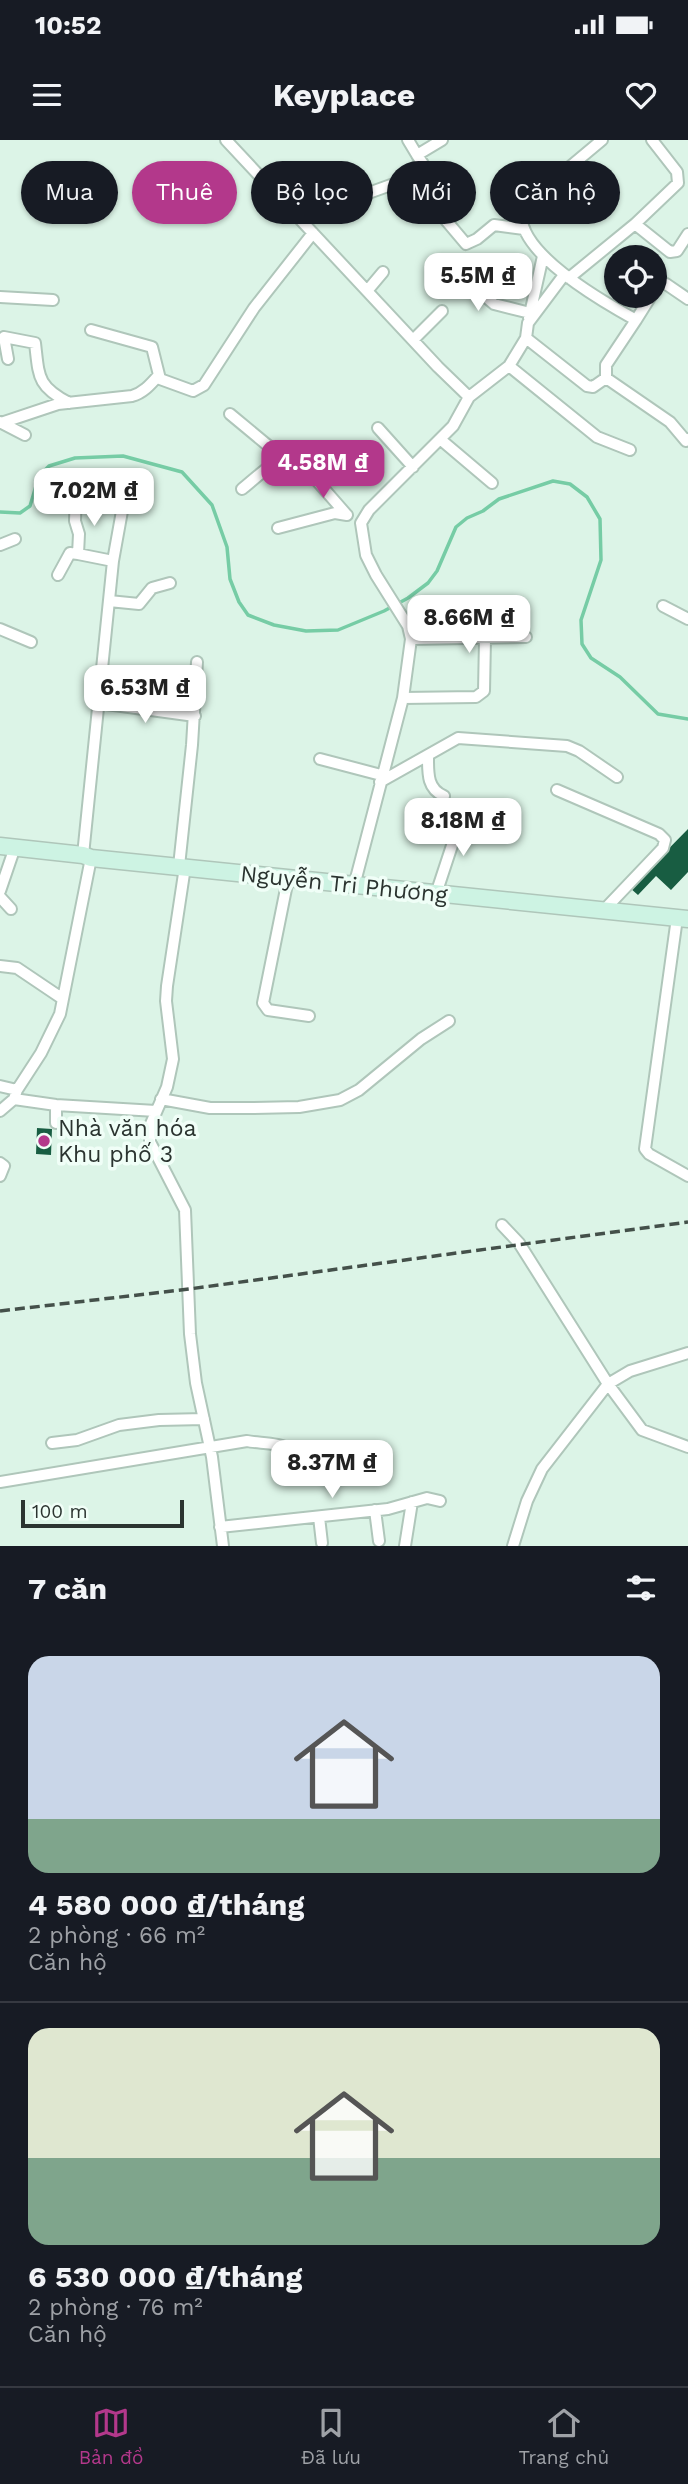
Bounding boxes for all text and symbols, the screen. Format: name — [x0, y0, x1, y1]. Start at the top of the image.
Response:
text: 10:52 — [35, 10, 101, 40]
icon: menu — [28, 76, 66, 114]
text: Keyplace — [273, 76, 415, 114]
icon: heart — [622, 76, 660, 114]
chip: Mua — [21, 161, 118, 224]
chip: Thuê — [132, 161, 237, 224]
chip: Bộ lọc — [251, 161, 373, 224]
chip: Mới — [387, 161, 476, 224]
chip: Căn hộ — [490, 161, 620, 224]
map controls — [604, 245, 667, 308]
button: locate — [604, 245, 667, 308]
pin: 5.5M ₫ — [421, 254, 535, 313]
text: 5.5M ₫ — [440, 262, 516, 289]
pin: 4.58M ₫ — [258, 440, 388, 500]
text: 4.58M ₫ — [277, 449, 369, 476]
pin: 7.02M ₫ — [29, 468, 159, 528]
text: 7.02M ₫ — [50, 477, 138, 504]
pin: 8.66M ₫ — [404, 596, 534, 655]
text: 8.66M ₫ — [423, 604, 515, 631]
pin: 6.53M ₫ — [80, 666, 210, 725]
text: 6.53M ₫ — [100, 674, 190, 701]
pin: 8.18M ₫ — [398, 798, 528, 858]
text: 8.18M ₫ — [420, 807, 506, 834]
street label: Nguyễn Tri Phương — [239, 859, 450, 909]
place label: Nhà văn hóa Khu phố 3 — [58, 1115, 197, 1168]
marker: Nhà văn hóa Khu phố 3 — [36, 1133, 52, 1149]
pin: 8.37M ₫ — [267, 1440, 397, 1500]
text: 8.37M ₫ — [287, 1449, 377, 1476]
scale bar — [21, 1497, 184, 1529]
text: 100 m — [32, 1500, 88, 1523]
icon: filters — [622, 1569, 660, 1607]
text: 7 căn — [28, 1571, 107, 1606]
icon: home — [281, 1701, 407, 1827]
text: 4 580 000 ₫/tháng — [28, 1887, 304, 1922]
text: 2 phòng · 66 m² — [28, 1922, 205, 1949]
text: Căn hộ — [28, 1949, 107, 1976]
icon: home — [281, 2073, 407, 2199]
text: 6 530 000 ₫/tháng — [28, 2259, 302, 2294]
text: 2 phòng · 76 m² — [28, 2294, 203, 2321]
text: Căn hộ — [28, 2321, 107, 2348]
tab: Bản đồ — [79, 2404, 143, 2469]
tab: Đã lưu — [301, 2404, 361, 2469]
tab: Trang chủ — [518, 2404, 609, 2469]

